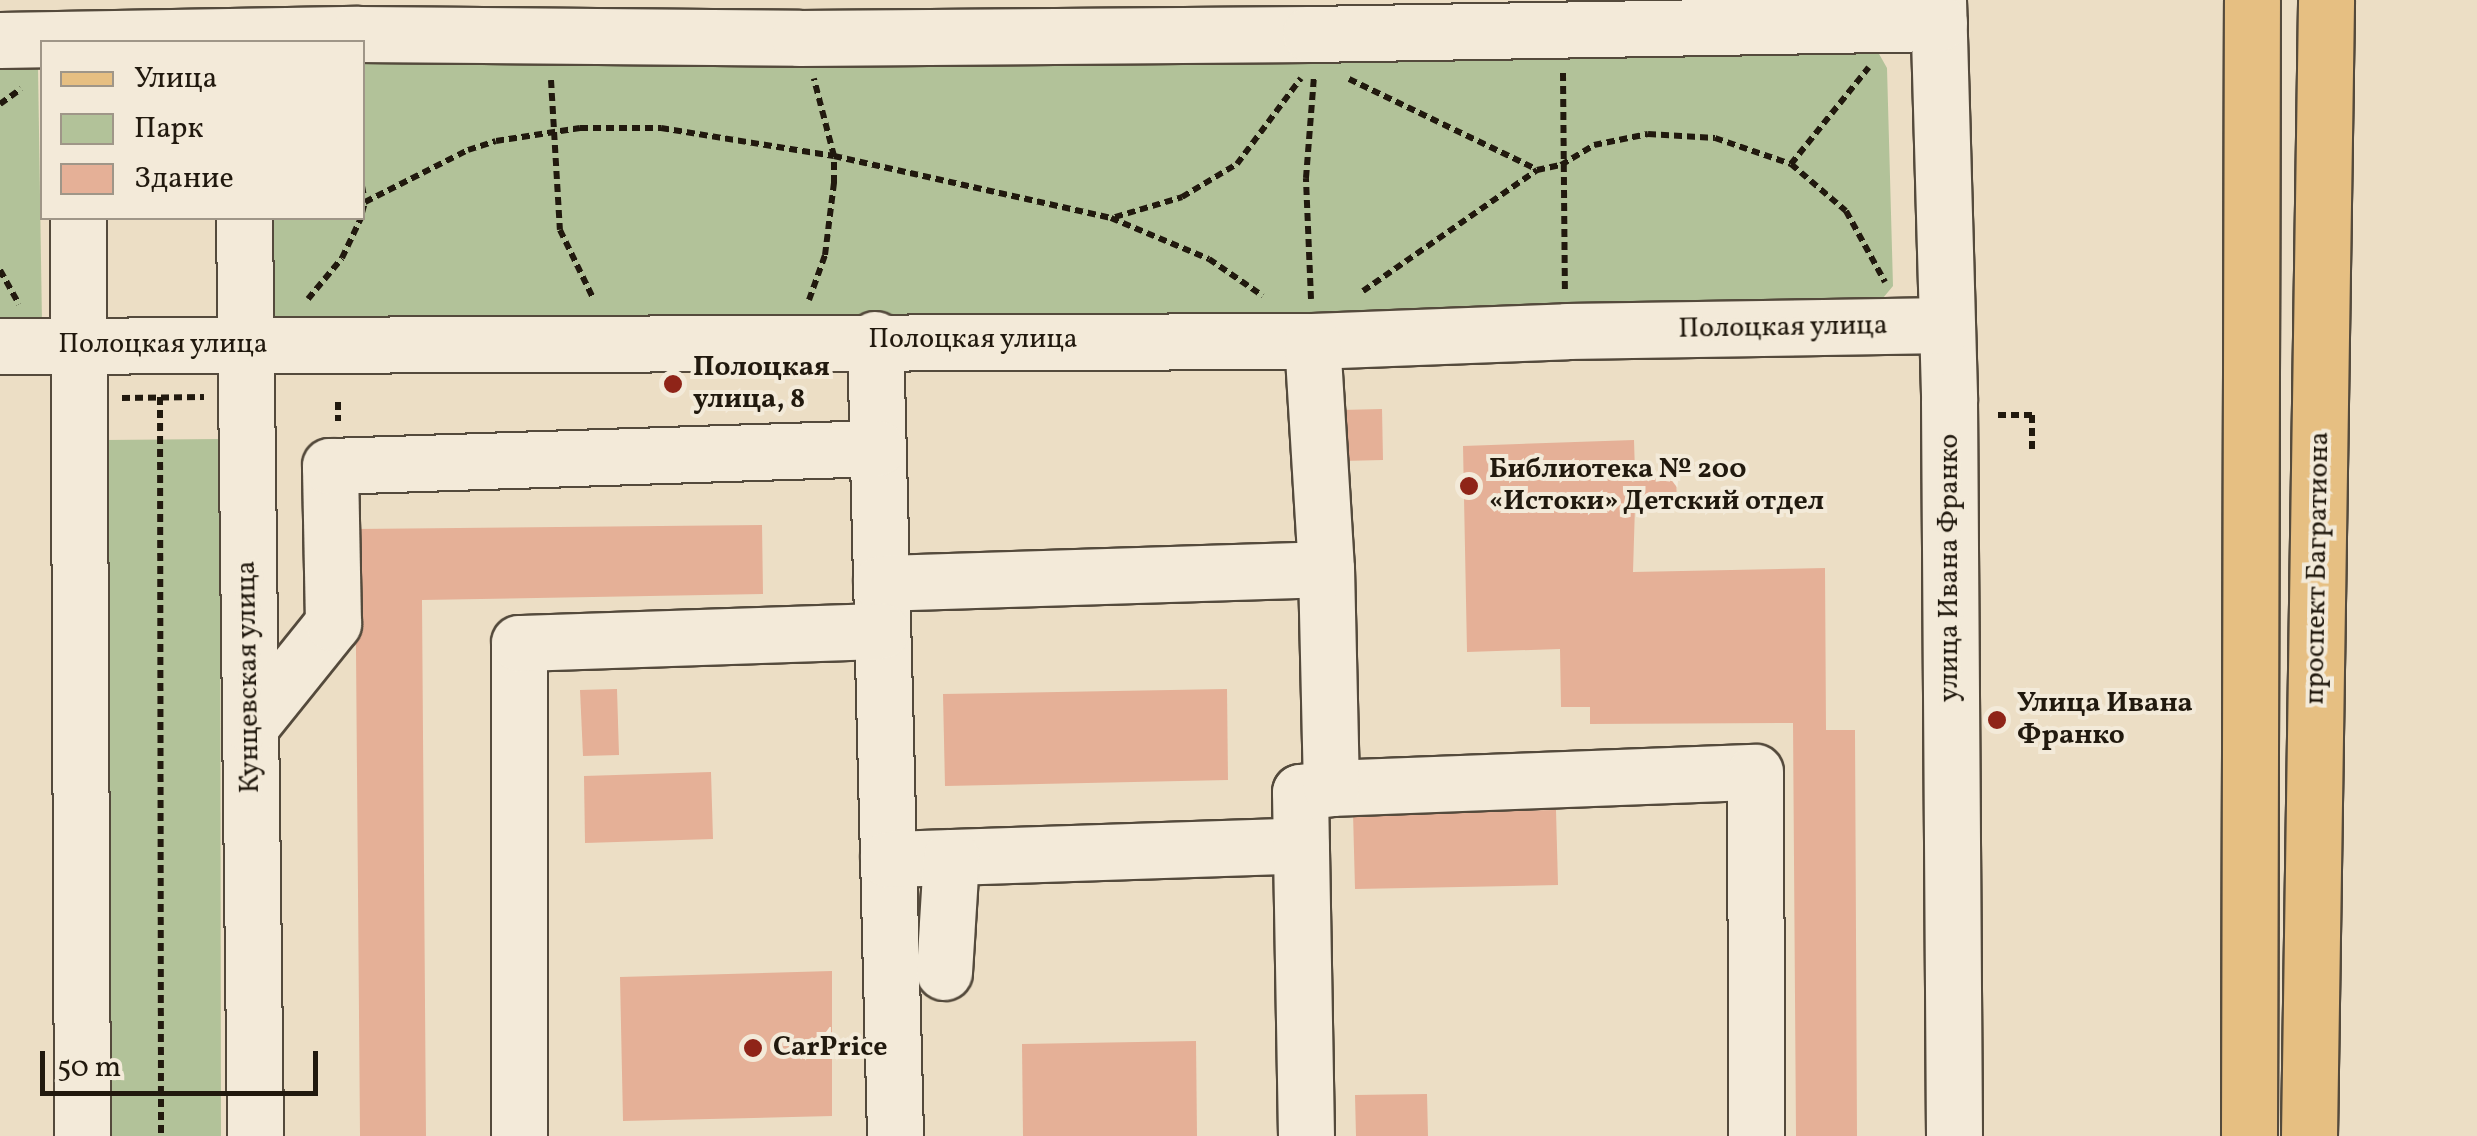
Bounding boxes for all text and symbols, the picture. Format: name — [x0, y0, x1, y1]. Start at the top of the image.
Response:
legend — [40, 40, 365, 220]
text: Улица — [134, 58, 217, 100]
text: Парк — [134, 108, 203, 150]
text: Здание — [134, 158, 234, 200]
street label: Полоцкая улица — [1678, 309, 1888, 347]
street label: Полоцкая улица — [868, 323, 1078, 357]
street label: Полоцкая улица — [58, 328, 268, 362]
place label: Полоцкая улица, 8 — [693, 351, 830, 417]
marker: Полоцкая улица, 8 — [662, 373, 684, 395]
street label: проспект Багратиона — [2299, 431, 2337, 705]
street label: улица Ивана Франко — [1933, 434, 1967, 702]
place label: Библиотека № 200 «Истоки» Детский отдел — [1489, 453, 1825, 519]
marker: Библиотека № 200 «Истоки» Детский отдел — [1458, 475, 1480, 497]
street label: Кунцевская улица — [230, 560, 268, 794]
place label: Улица Ивана Франко — [2017, 687, 2193, 753]
marker: Улица Ивана Франко — [1986, 709, 2008, 731]
scale bar — [45, 1031, 322, 1093]
place label: CarPrice — [773, 1031, 888, 1065]
marker: CarPrice — [742, 1037, 764, 1059]
text: 50 m — [57, 1047, 121, 1089]

